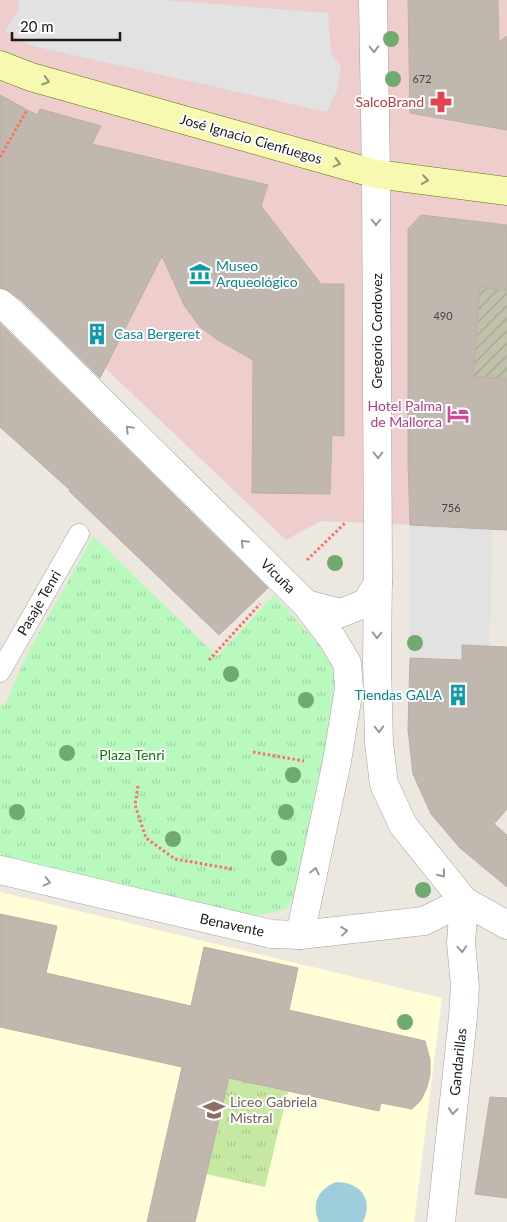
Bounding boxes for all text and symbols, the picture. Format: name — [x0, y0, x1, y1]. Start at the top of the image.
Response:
scale bar — [12, 10, 120, 42]
text: 20 m — [20, 17, 54, 35]
one-way arrow — [368, 45, 379, 53]
house number: 672 — [412, 72, 432, 85]
one-way arrow — [42, 75, 50, 86]
pharmacy icon: SalcoBrand — [428, 89, 454, 115]
place label: SalcoBrand — [355, 93, 424, 110]
street label: José Ignacio Cienfuegos — [178, 110, 324, 167]
one-way arrow — [333, 157, 341, 167]
one-way arrow — [421, 174, 429, 185]
one-way arrow — [371, 219, 382, 227]
place label: Museo Arqueológico — [216, 257, 298, 290]
museum icon: Museo Arqueológico — [187, 261, 213, 287]
street label: Gregorio Cordovez — [368, 273, 385, 389]
house number: 490 — [433, 309, 453, 322]
building icon: Casa Bergeret — [84, 321, 110, 347]
place label: Casa Bergeret — [114, 325, 200, 342]
place label: Hotel Palma de Mallorca — [368, 397, 442, 430]
hotel icon: Hotel Palma de Mallorca — [445, 401, 471, 427]
one-way arrow — [125, 425, 134, 434]
one-way arrow — [373, 452, 383, 459]
house number: 756 — [441, 501, 461, 514]
one-way arrow — [241, 540, 250, 549]
street label: Vicuña — [257, 555, 299, 597]
street label: Pasaje Tenri — [13, 567, 64, 638]
one-way arrow — [372, 632, 382, 639]
building icon: Tiendas GALA — [445, 682, 471, 708]
place label: Tiendas GALA — [354, 686, 443, 703]
one-way arrow — [373, 725, 384, 733]
park label: Plaza Tenri — [99, 746, 165, 763]
one-way arrow — [309, 866, 320, 875]
one-way arrow — [436, 868, 444, 877]
one-way arrow — [43, 876, 52, 887]
street label: Benavente — [198, 909, 266, 940]
one-way arrow — [340, 926, 348, 937]
one-way arrow — [456, 946, 467, 954]
street label: Gandarillas — [446, 1027, 470, 1097]
place label: Liceo Gabriela Mistral — [230, 1093, 317, 1126]
school or university icon: Liceo Gabriela Mistral — [201, 1097, 227, 1123]
one-way arrow — [448, 1107, 459, 1115]

